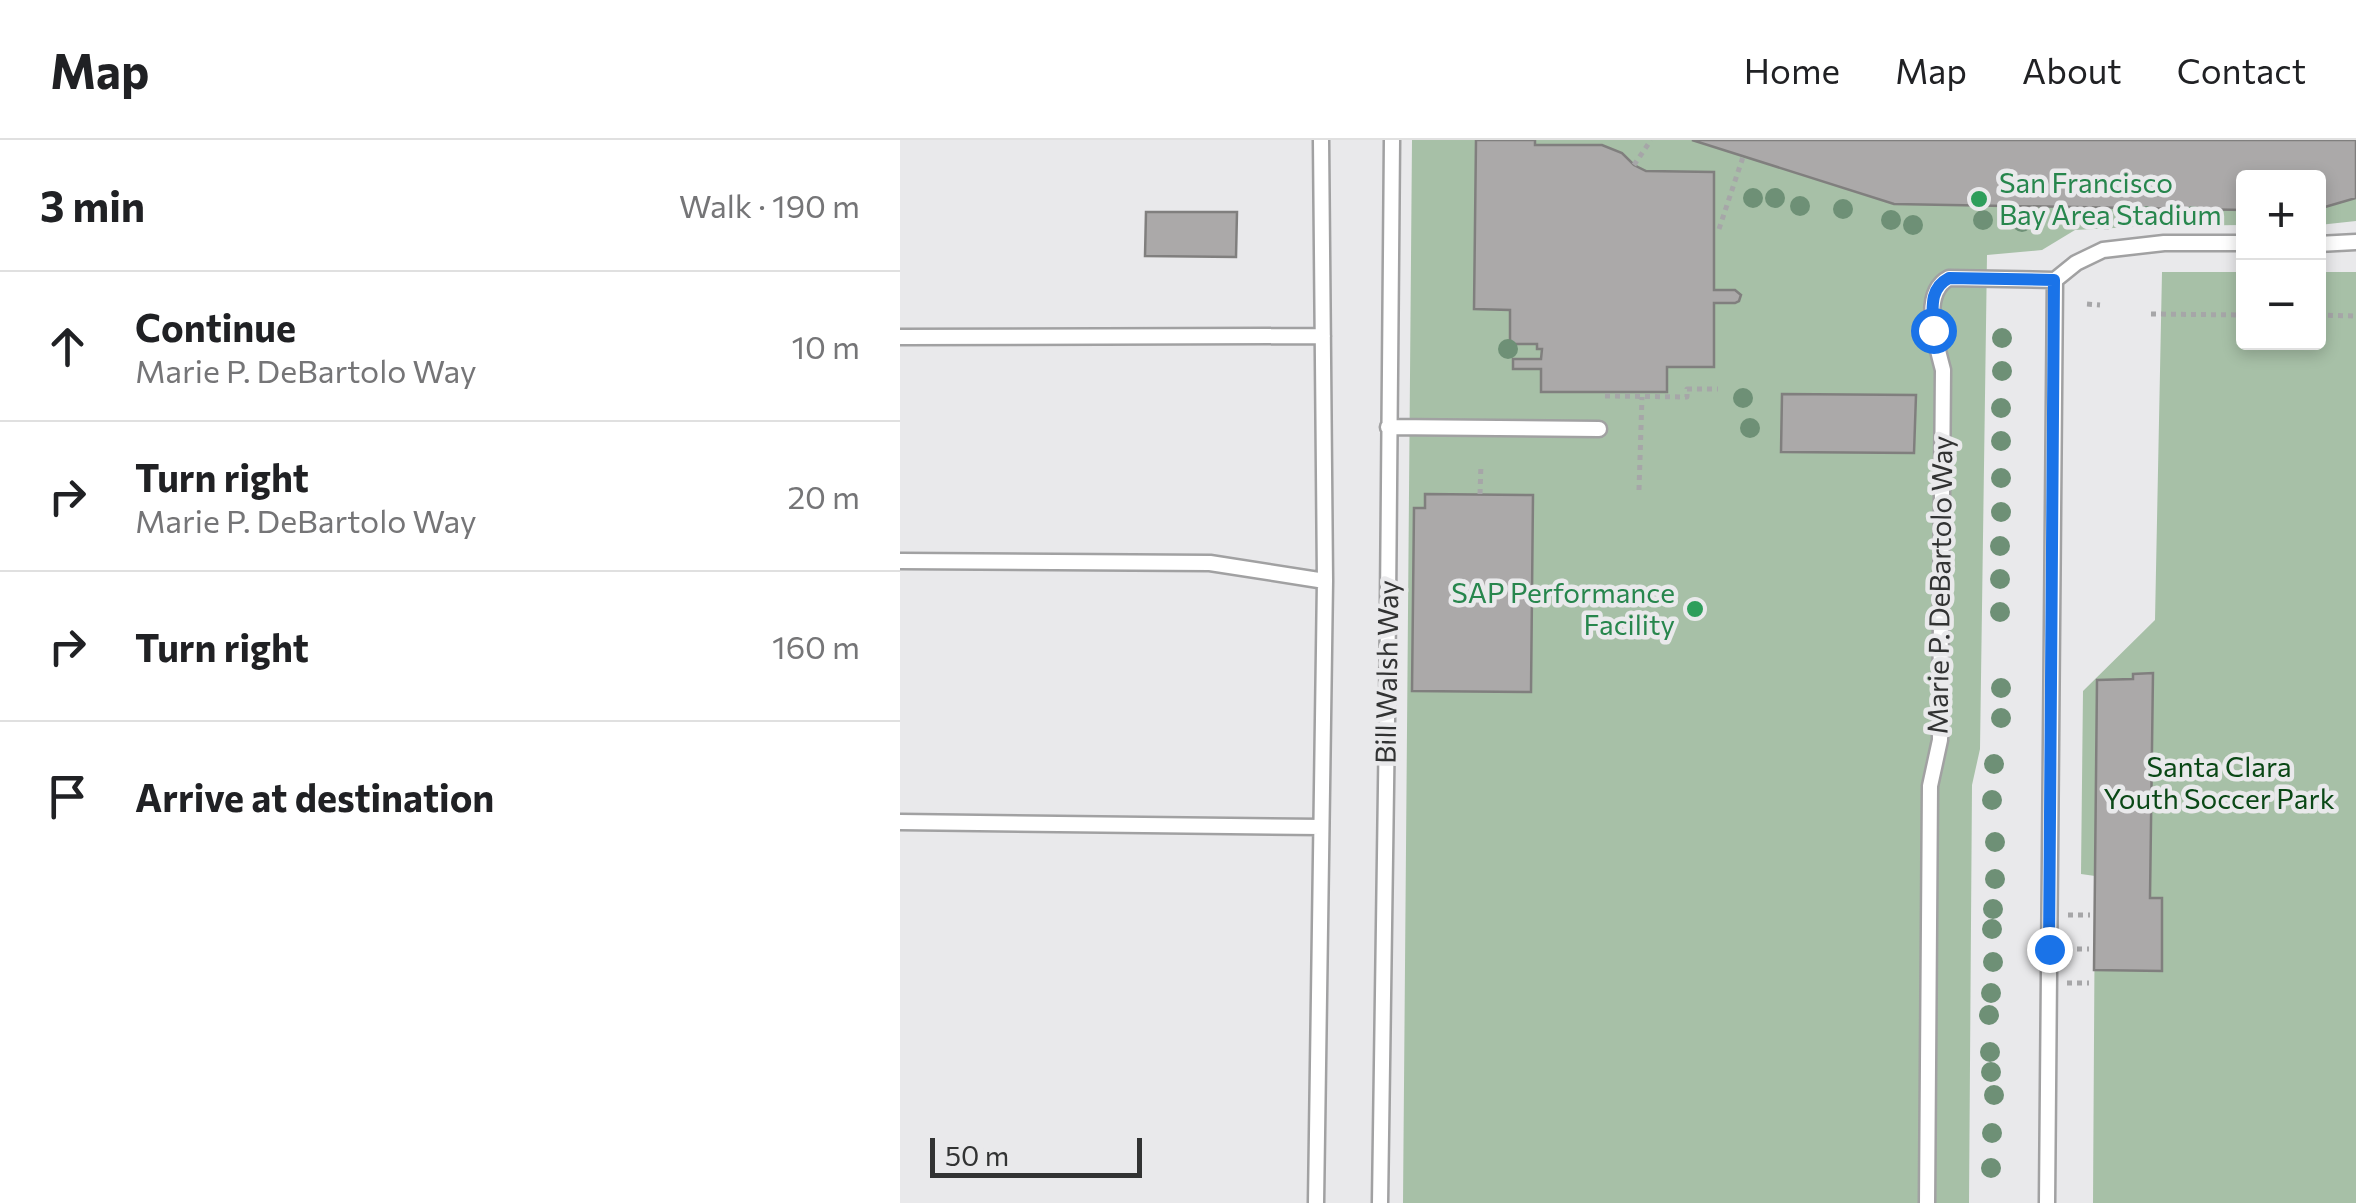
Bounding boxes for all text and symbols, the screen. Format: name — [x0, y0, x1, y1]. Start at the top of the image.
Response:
text: Map — [50, 40, 149, 99]
text: Home — [1744, 48, 1840, 91]
text: Map — [1895, 48, 1967, 91]
text: About — [2022, 48, 2122, 91]
text: Contact — [2177, 48, 2306, 91]
place label: San Francisco Bay Area Stadium — [1999, 165, 2222, 231]
map controls — [2236, 170, 2326, 350]
button: + — [2236, 170, 2326, 260]
text: 3 min — [40, 179, 145, 231]
text: Walk · 190 m — [679, 185, 860, 225]
marker: San Francisco Bay Area Stadium — [1968, 188, 1990, 210]
button: − — [2236, 260, 2326, 350]
text: Continue — [135, 303, 296, 350]
route start — [1911, 308, 1957, 354]
icon: ahead — [40, 319, 95, 374]
text: 10 m — [791, 326, 860, 366]
text: Marie P. DeBartolo Way — [135, 350, 476, 390]
street label: Marie P. DeBartolo Way — [1919, 435, 1959, 735]
text: Turn right — [135, 453, 309, 500]
icon: right — [40, 469, 95, 524]
text: 20 m — [787, 476, 860, 516]
text: Marie P. DeBartolo Way — [135, 500, 476, 540]
place label: SAP Performance Facility — [1451, 575, 1675, 641]
street label: Bill Walsh Way — [1367, 580, 1405, 764]
marker: SAP Performance Facility — [1684, 598, 1706, 620]
icon: right — [40, 619, 95, 674]
text: Turn right — [135, 623, 309, 670]
text: 160 m — [772, 626, 860, 666]
park label: Santa Clara Youth Soccer Park — [2103, 749, 2335, 815]
icon: arrive — [40, 769, 95, 824]
text: Arrive at destination — [135, 773, 494, 820]
route end — [2027, 927, 2073, 973]
scale bar — [930, 1133, 1142, 1178]
text: 50 m — [945, 1138, 1009, 1172]

